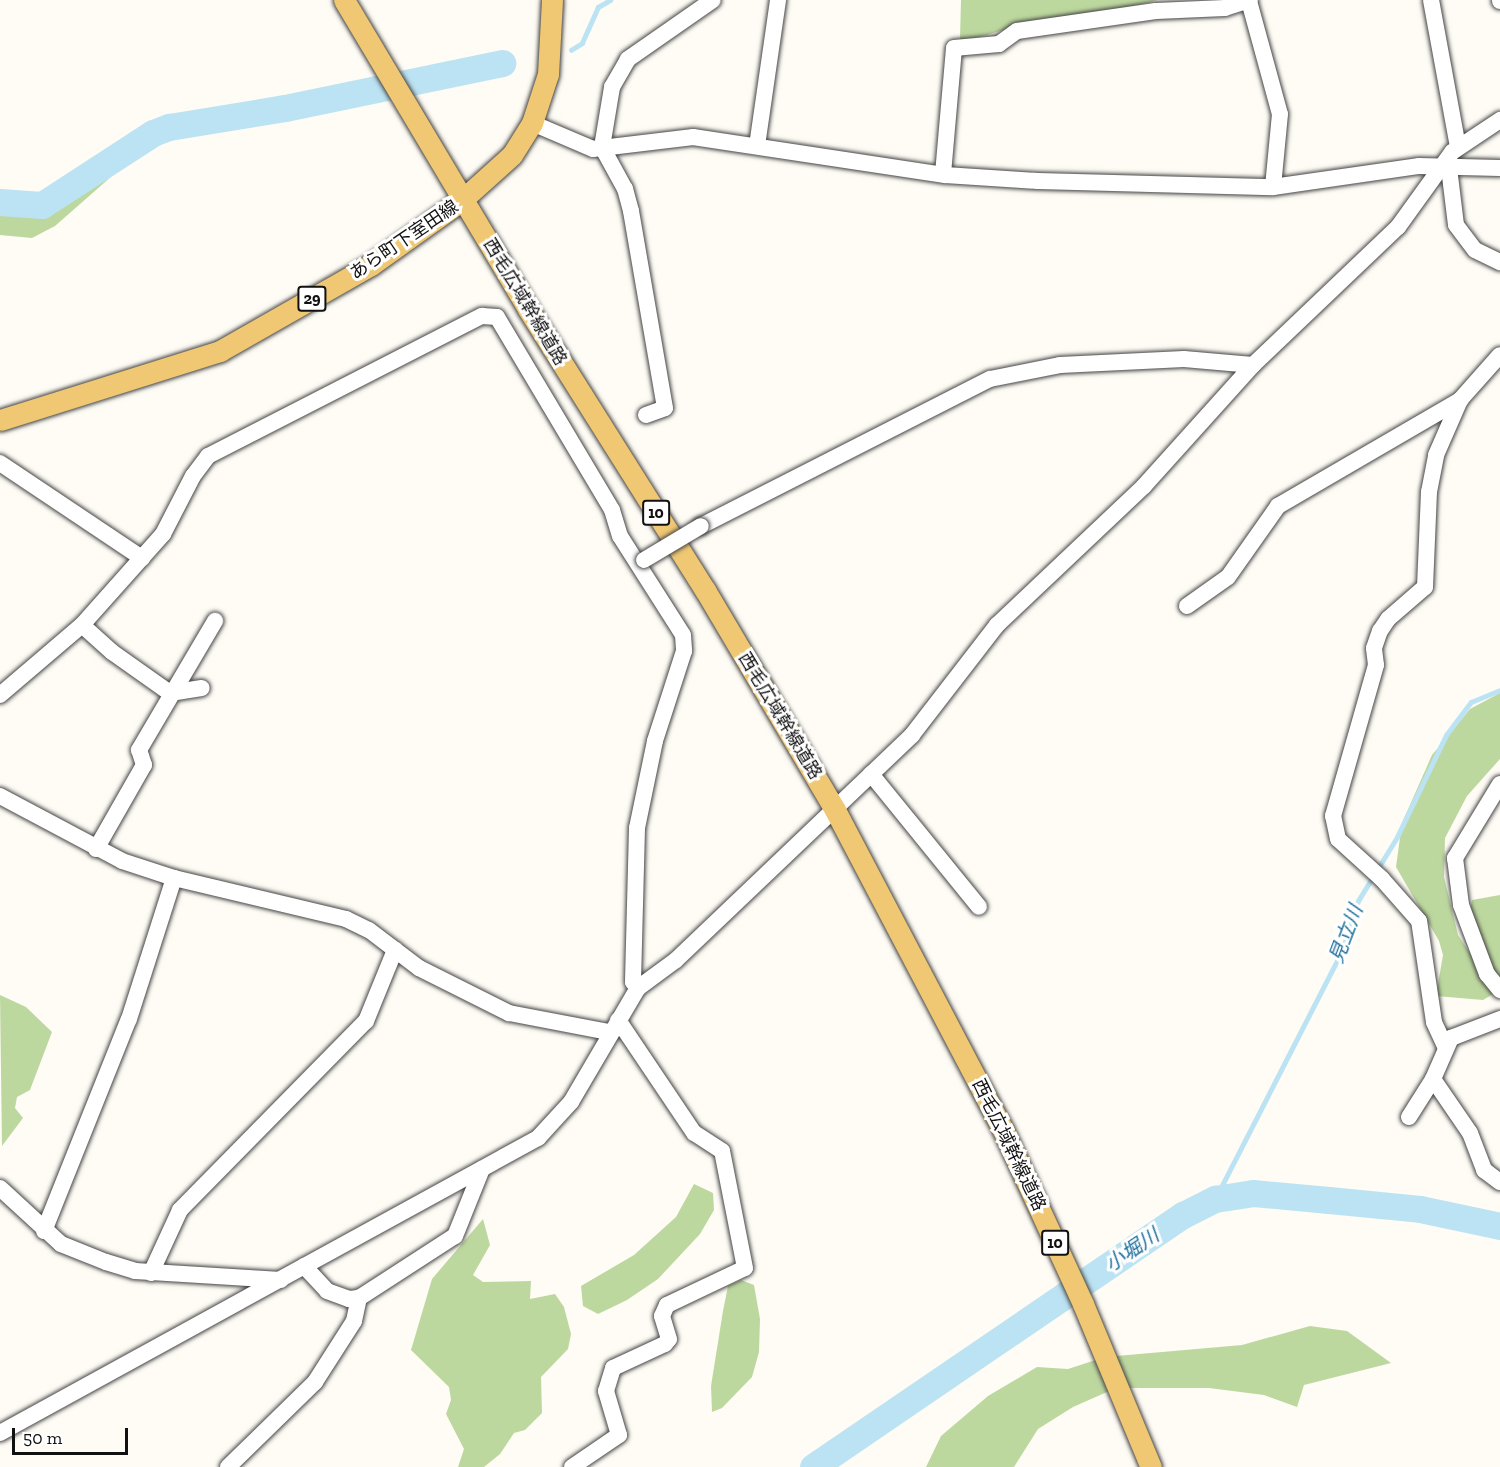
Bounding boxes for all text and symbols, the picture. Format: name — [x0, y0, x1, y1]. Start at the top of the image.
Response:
street label: あら町下室田線 — [346, 196, 462, 284]
street label: 西毛広域幹線道路 — [479, 235, 571, 369]
road number: 29 — [297, 286, 327, 312]
road number: 10 — [641, 500, 671, 526]
street label: 西毛広域幹線道路 — [734, 649, 826, 783]
water label: 見立川 — [1324, 902, 1368, 966]
street label: 西毛広域幹線道路 — [968, 1076, 1050, 1214]
water label: 小堀川 — [1100, 1223, 1164, 1277]
road number: 10 — [1040, 1230, 1070, 1256]
scale bar — [15, 1416, 130, 1454]
text: 50 m — [23, 1427, 62, 1449]

